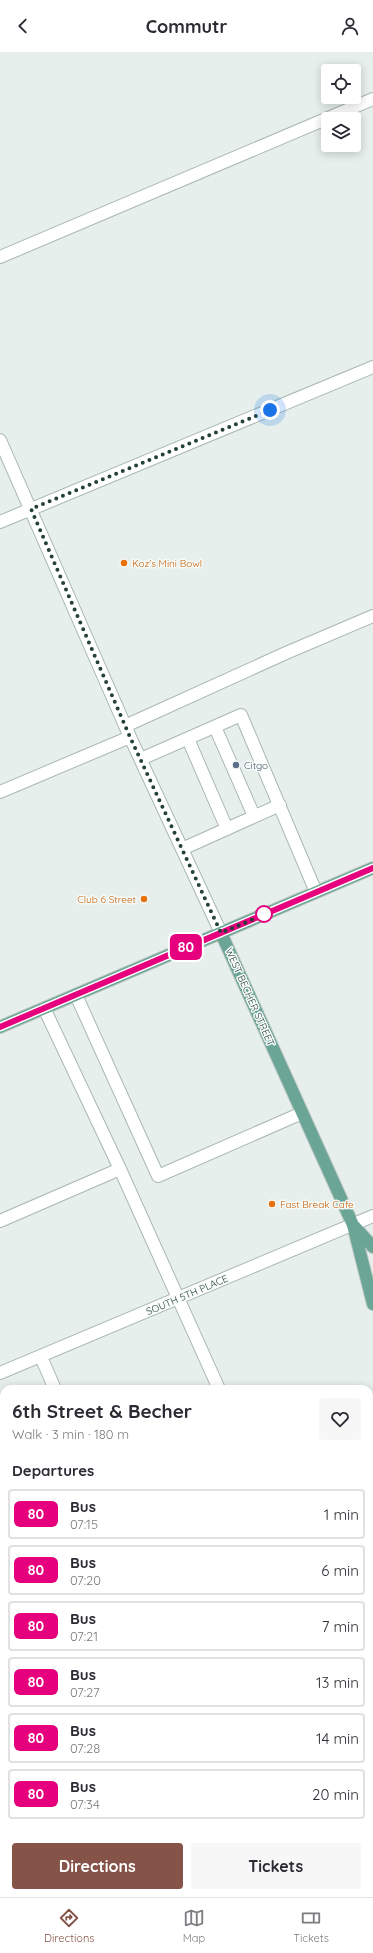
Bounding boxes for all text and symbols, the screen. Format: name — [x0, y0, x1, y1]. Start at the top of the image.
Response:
icon: back — [12, 15, 34, 37]
text: Commutr — [146, 15, 227, 38]
icon: person — [339, 15, 361, 37]
map controls — [321, 64, 361, 152]
button: locate — [321, 64, 361, 104]
button: layers — [321, 112, 361, 152]
your location — [260, 400, 280, 420]
place label: Koz's Mini Bowl — [132, 557, 202, 570]
marker: Koz's Mini Bowl — [119, 558, 129, 568]
place label: Citgo — [244, 759, 268, 772]
marker: Citgo — [231, 760, 241, 770]
place label: Club 6 Street — [77, 893, 137, 906]
marker: Club 6 Street — [139, 894, 149, 904]
unlabelled marker — [255, 905, 273, 923]
line badge: 80 — [168, 934, 204, 960]
text: 80 — [178, 938, 194, 956]
street label: WEST BECHER STREET — [222, 946, 278, 1048]
place label: Fast Break Cafe — [280, 1198, 354, 1211]
marker: Fast Break Cafe — [267, 1199, 277, 1209]
street label: SOUTH 5TH PLACE — [144, 1272, 230, 1318]
button: heart — [319, 1398, 361, 1440]
text: 6th Street & Becher — [12, 1399, 192, 1423]
text: Walk · 3 min · 180 m — [12, 1426, 129, 1442]
text: Departures — [12, 1461, 94, 1480]
text: Bus — [70, 1497, 96, 1516]
text: 80 — [28, 1505, 44, 1523]
text: 1 min — [324, 1505, 359, 1524]
text: 07:15 — [70, 1516, 98, 1532]
text: Bus — [70, 1553, 96, 1572]
text: 80 — [28, 1561, 44, 1579]
text: 6 min — [321, 1561, 359, 1580]
text: 07:20 — [70, 1572, 101, 1588]
text: Bus — [70, 1609, 96, 1628]
text: 80 — [28, 1617, 44, 1635]
text: 7 min — [322, 1617, 359, 1636]
text: 07:21 — [70, 1628, 98, 1644]
text: Bus — [70, 1665, 96, 1684]
text: 80 — [28, 1673, 44, 1691]
text: 13 min — [316, 1673, 359, 1692]
text: 07:27 — [70, 1684, 100, 1700]
text: Bus — [70, 1721, 96, 1740]
text: 80 — [28, 1729, 44, 1747]
text: 14 min — [316, 1729, 359, 1748]
text: 07:28 — [70, 1740, 100, 1756]
text: Bus — [70, 1777, 96, 1796]
text: 80 — [28, 1785, 44, 1803]
text: 20 min — [312, 1785, 359, 1804]
text: 07:34 — [70, 1796, 100, 1812]
button: Directions — [12, 1843, 183, 1889]
button: Tickets — [191, 1843, 361, 1889]
tab: Directions — [44, 1907, 95, 1945]
tab: Map — [183, 1907, 205, 1945]
tab: Tickets — [293, 1907, 329, 1945]

